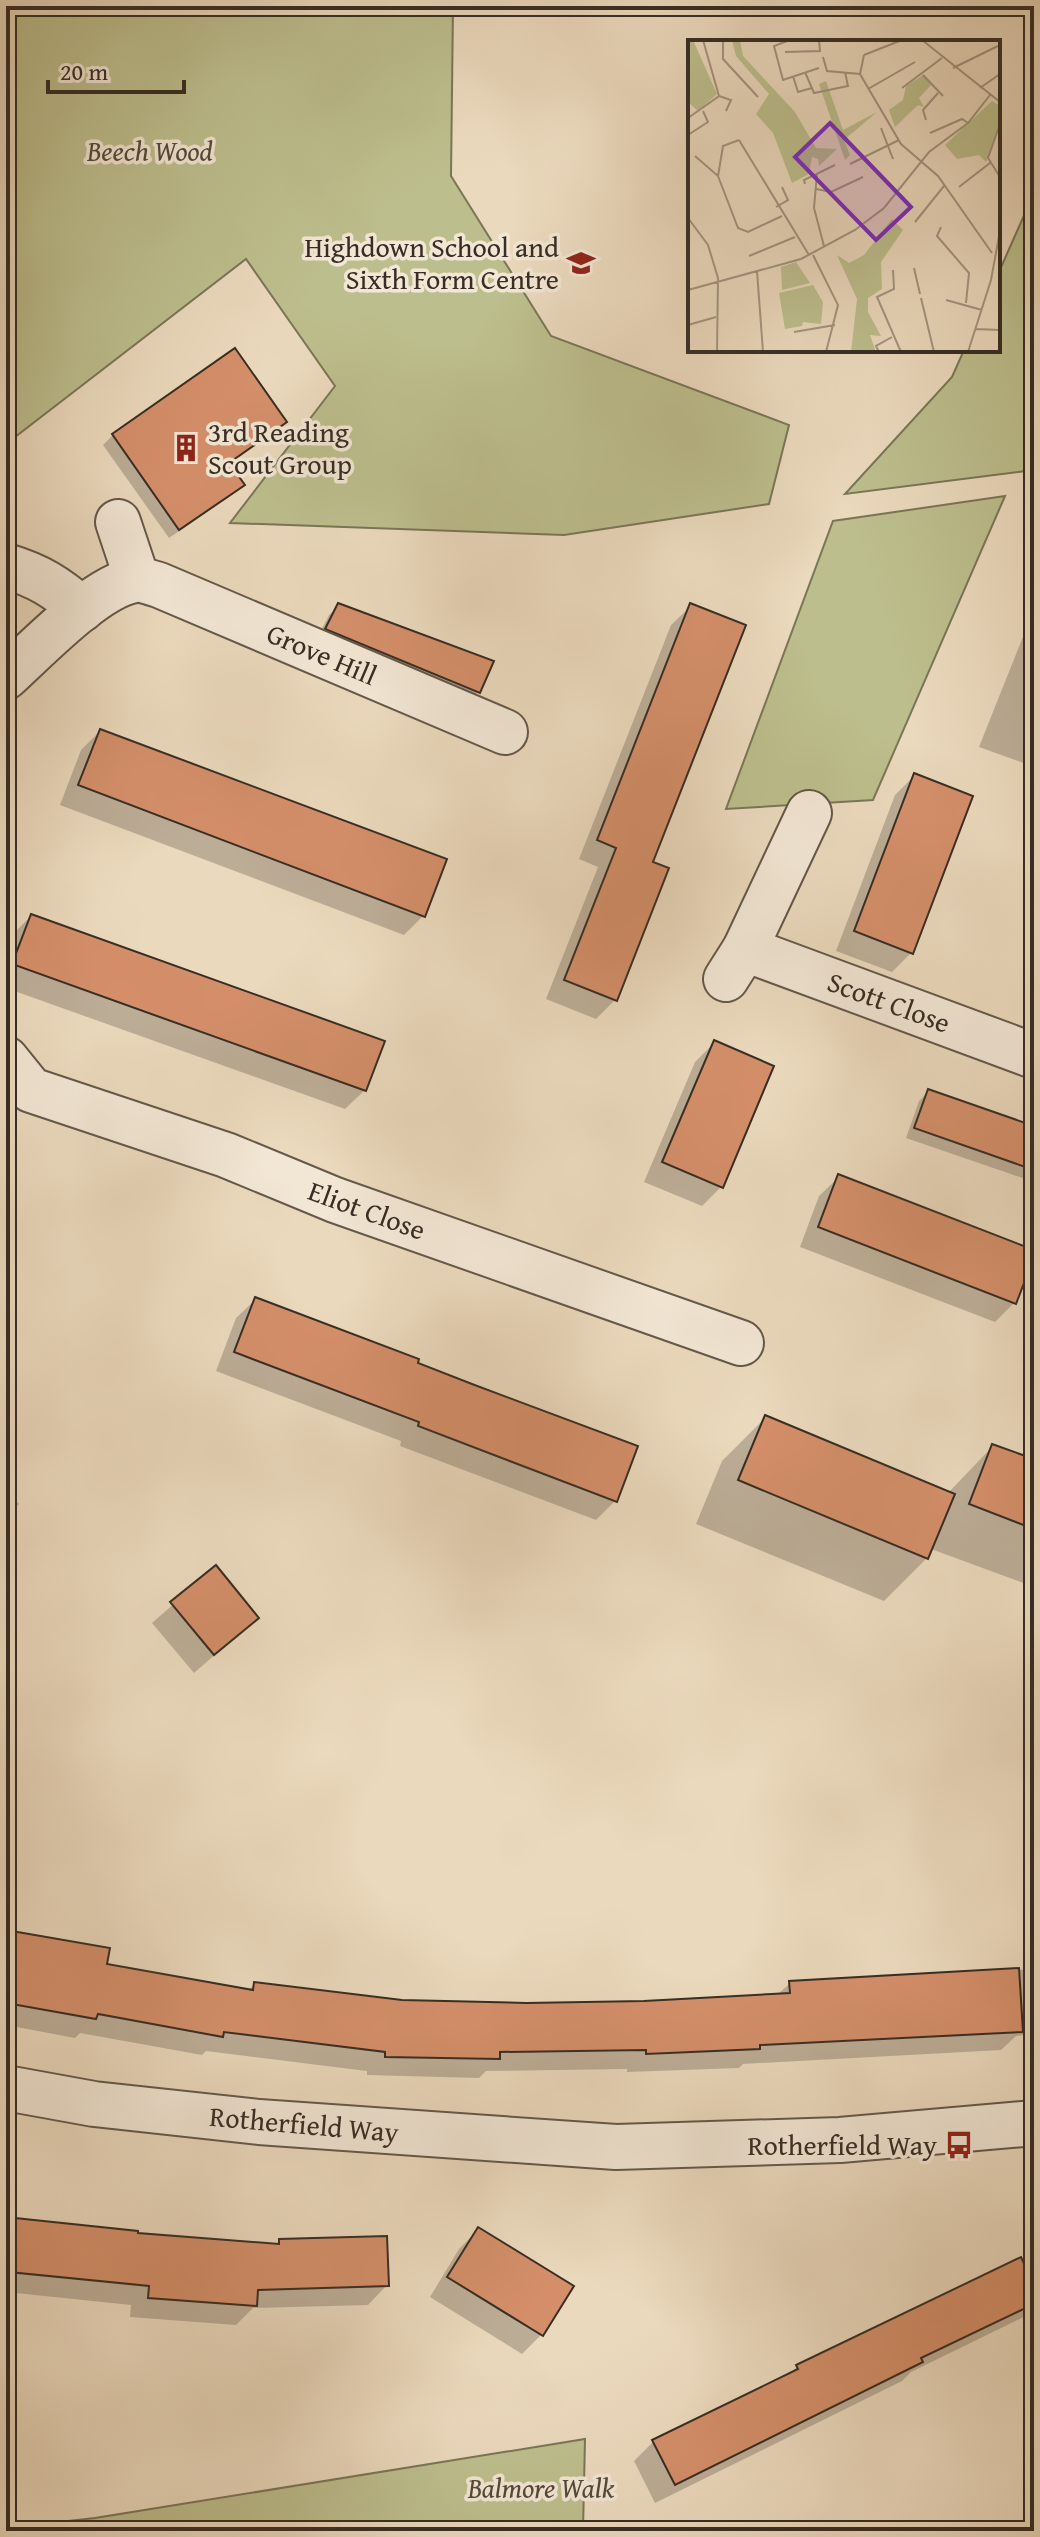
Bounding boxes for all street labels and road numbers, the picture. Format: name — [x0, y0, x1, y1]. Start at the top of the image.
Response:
street label: Grove Hill — [261, 612, 384, 695]
street label: Scott Close — [822, 960, 956, 1043]
street label: Eliot Close — [303, 1169, 431, 1250]
street label: Rotherfield Way — [208, 2095, 400, 2152]

